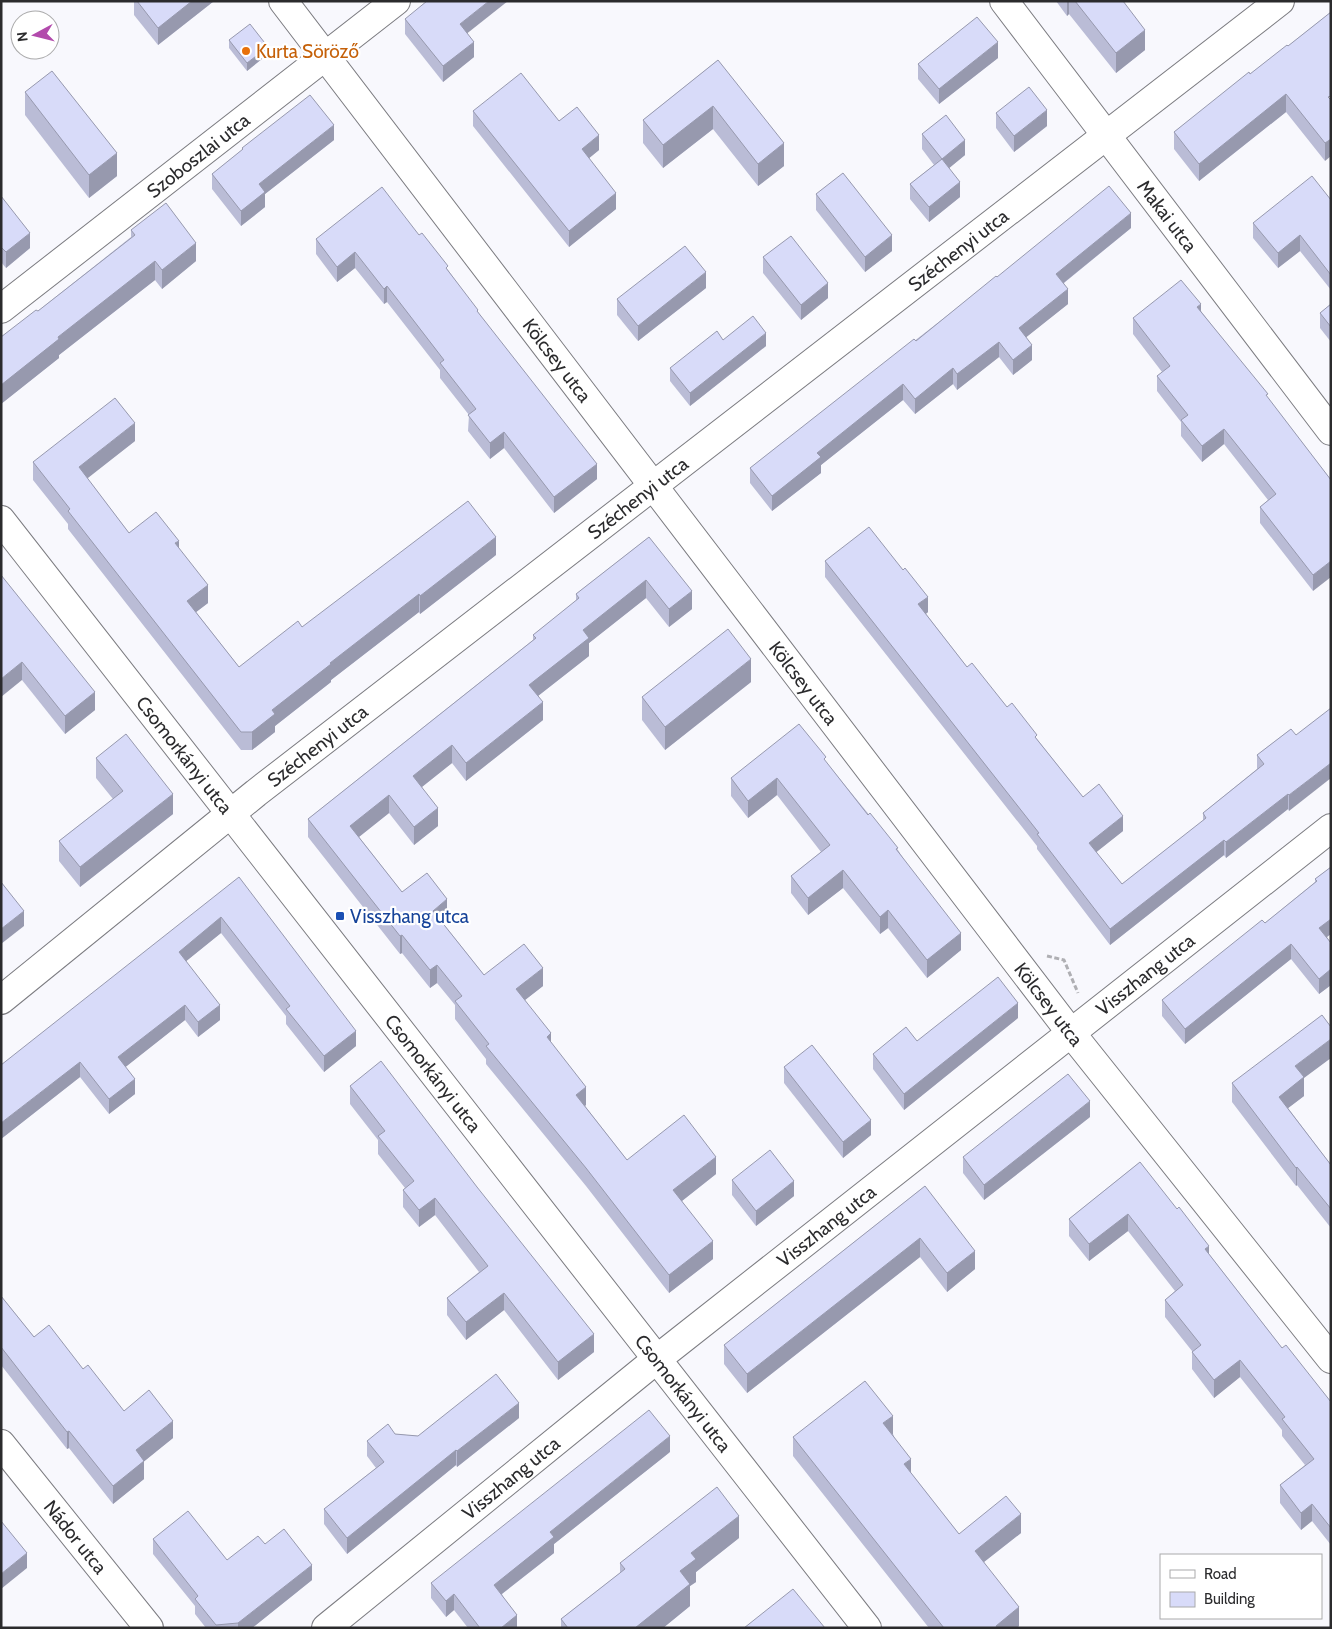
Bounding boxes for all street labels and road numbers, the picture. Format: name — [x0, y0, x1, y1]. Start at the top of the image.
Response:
street label: Szoboszlai utca — [142, 108, 254, 202]
street label: Makai utca — [1133, 175, 1202, 256]
street label: Széchenyi utca — [903, 204, 1013, 296]
street label: Kölcsey utca — [518, 314, 597, 407]
street label: Széchenyi utca — [583, 452, 692, 544]
street label: Kölcsey utca — [765, 637, 843, 729]
street label: Csomorkányi utca — [131, 691, 238, 818]
street label: Széchenyi utca — [263, 700, 372, 791]
street label: Visszhang utca — [1091, 929, 1199, 1020]
street label: Kölcsey utca — [1010, 958, 1088, 1050]
street label: Csomorkányi utca — [380, 1010, 486, 1137]
street label: Visszhang utca — [772, 1180, 880, 1272]
street label: Csomorkányi utca — [630, 1330, 736, 1456]
street label: Visszhang utca — [457, 1431, 564, 1524]
street label: Nádor utca — [39, 1495, 112, 1578]

